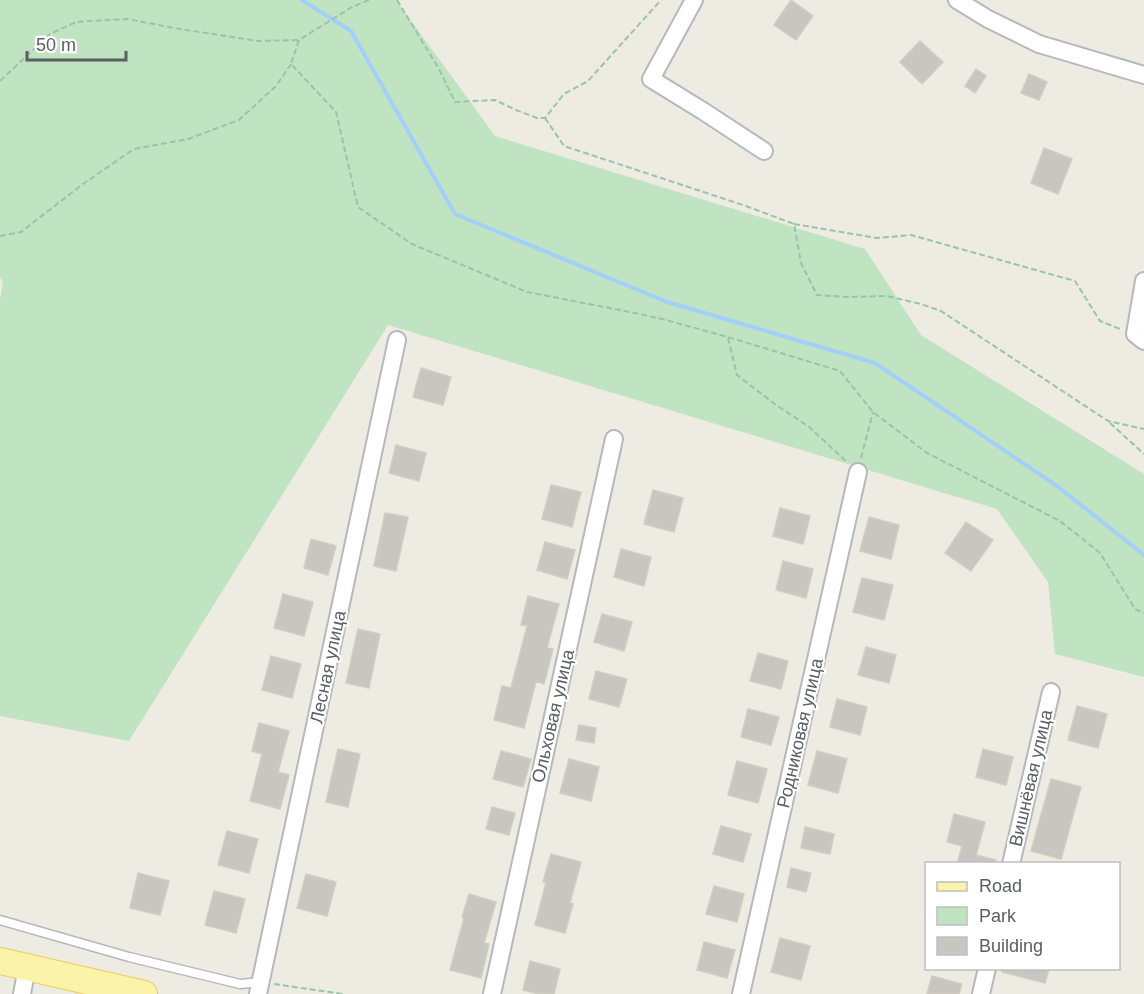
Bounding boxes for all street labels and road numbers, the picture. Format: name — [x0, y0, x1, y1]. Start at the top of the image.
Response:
street label: Лесная улица — [306, 608, 350, 725]
street label: Ольховая улица — [528, 646, 578, 785]
street label: Родниковая улица — [773, 655, 827, 810]
street label: Вишнёвая улица — [1006, 707, 1057, 848]

